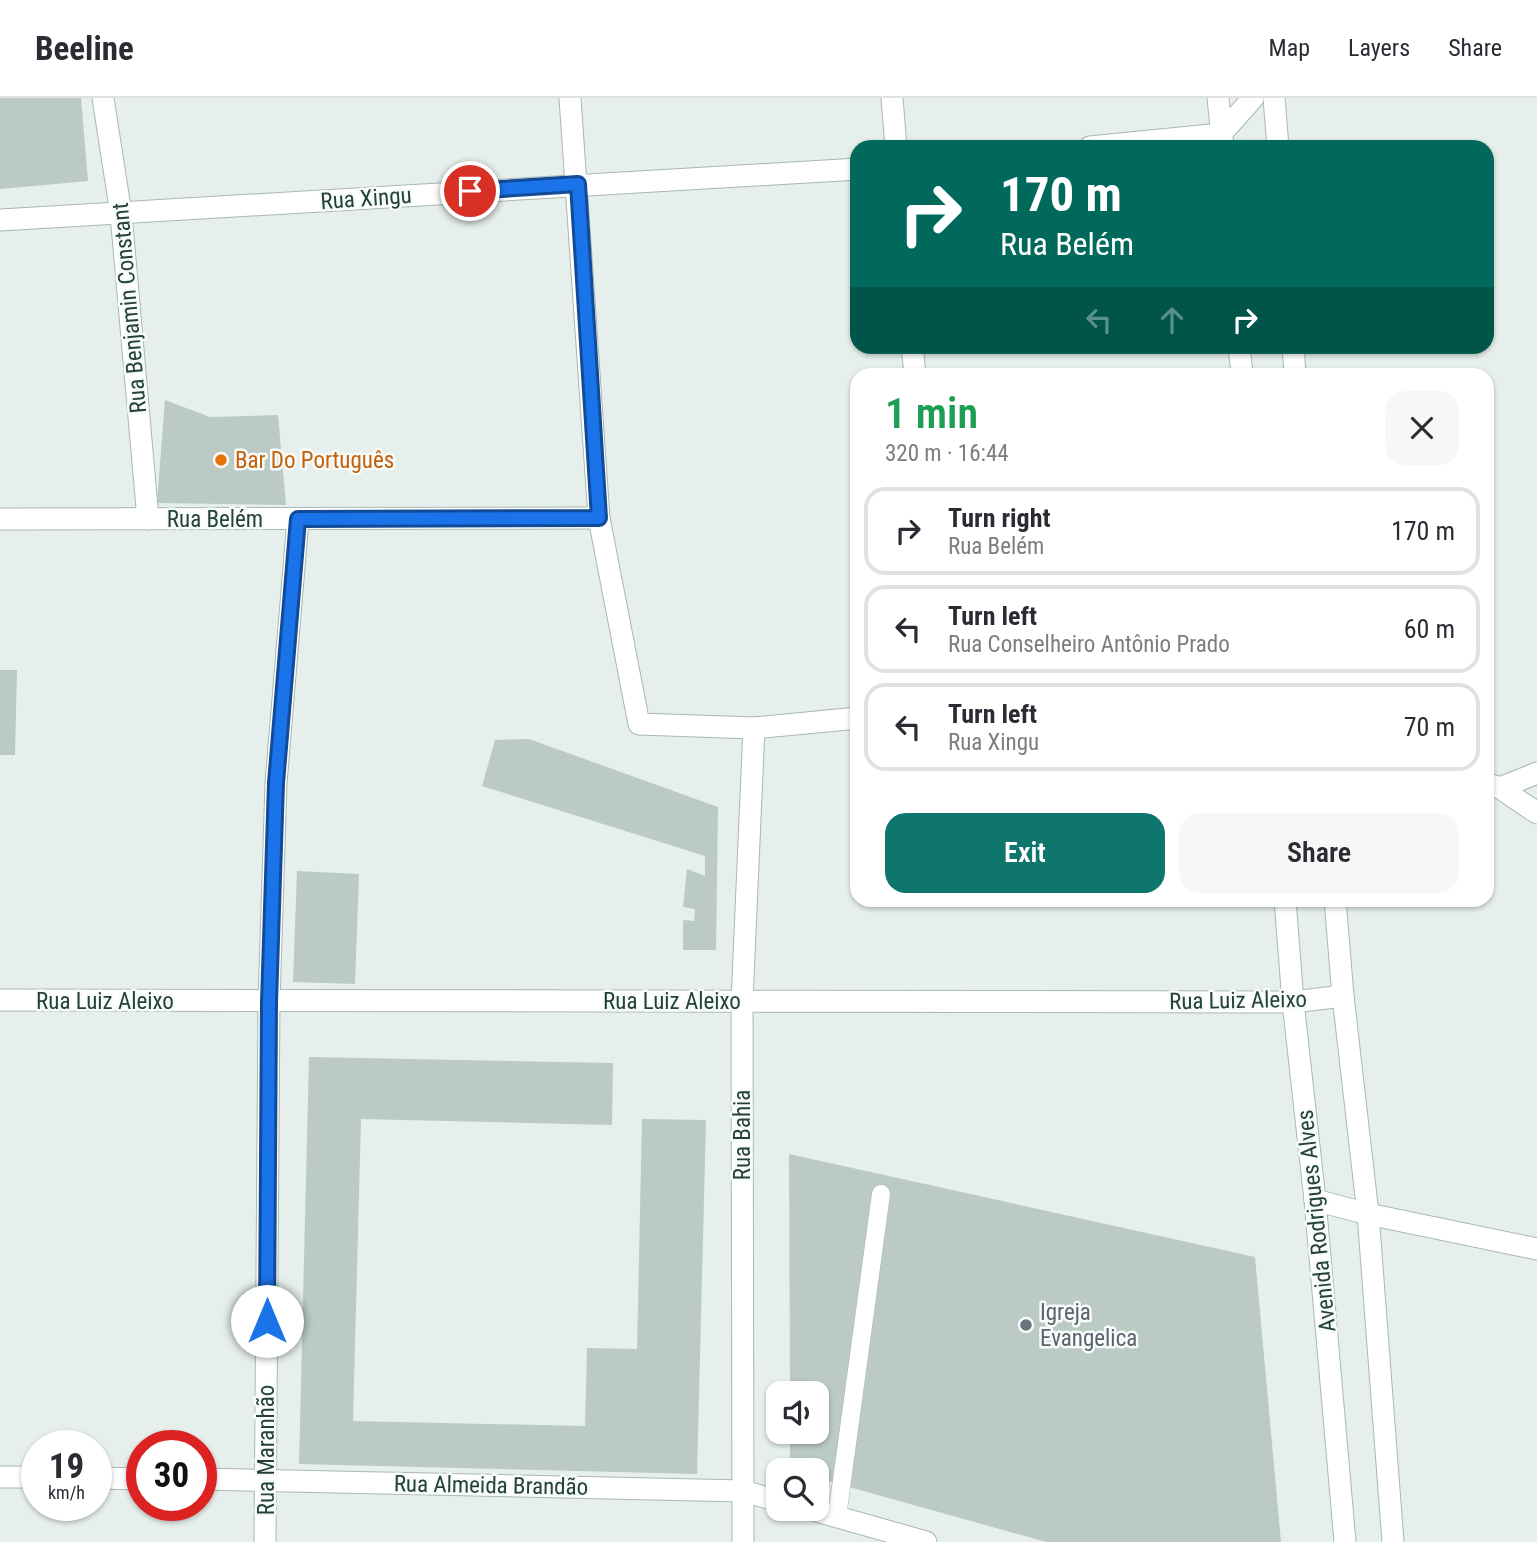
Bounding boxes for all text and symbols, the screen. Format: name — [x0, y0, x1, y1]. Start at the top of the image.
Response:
text: Beeline — [35, 29, 134, 68]
text: Map — [1269, 34, 1310, 62]
text: Layers — [1348, 34, 1410, 62]
text: Share — [1448, 34, 1502, 62]
pin — [440, 161, 500, 221]
text: 170 m — [1000, 166, 1122, 223]
icon: right — [885, 168, 976, 259]
icon: arrive — [451, 172, 489, 210]
street label: Rua Xingu — [320, 182, 412, 215]
street label: Rua Benjamin Constant — [107, 202, 152, 414]
text: Rua Belém — [1000, 225, 1134, 263]
icon: left — [1080, 301, 1118, 339]
icon: ahead — [1153, 301, 1191, 339]
icon: right — [1226, 301, 1264, 339]
text: 1 min — [885, 389, 978, 438]
button: close — [1385, 391, 1459, 465]
text: 320 m · 16:44 — [885, 440, 1009, 467]
place label: Bar Do Português — [235, 447, 394, 474]
marker: Bar Do Português — [213, 452, 229, 468]
text: Turn right — [948, 503, 1050, 533]
street label: Rua Belém — [167, 506, 263, 533]
icon: right — [889, 512, 927, 550]
text: 170 m — [1391, 516, 1455, 546]
text: Rua Belém — [948, 533, 1044, 560]
text: Turn left — [948, 601, 1037, 631]
icon: left — [889, 610, 927, 648]
text: 60 m — [1404, 614, 1455, 644]
text: Rua Conselheiro Antônio Prado — [948, 631, 1230, 658]
text: Turn left — [948, 699, 1037, 729]
icon: left — [889, 708, 927, 746]
text: 70 m — [1404, 712, 1455, 742]
text: Rua Xingu — [948, 729, 1039, 756]
button: Exit — [885, 813, 1165, 893]
button: Share — [1179, 813, 1459, 893]
street label: Rua Luiz Aleixo — [1169, 986, 1307, 1015]
street label: Rua Luiz Aleixo — [36, 988, 174, 1015]
street label: Rua Luiz Aleixo — [603, 988, 741, 1015]
street label: Rua Bahia — [729, 1090, 756, 1180]
street label: Avenida Rodrigues Alves — [1291, 1109, 1342, 1333]
position arrow — [230, 1284, 304, 1358]
place label: Igreja Evangelica — [1040, 1299, 1137, 1352]
marker: Igreja Evangelica — [1018, 1317, 1034, 1333]
map controls — [766, 1381, 829, 1521]
button: sound — [766, 1381, 829, 1444]
street label: Rua Maranhão — [253, 1385, 280, 1515]
speed limit sign: 30 — [126, 1430, 217, 1521]
text: 19 — [49, 1446, 84, 1487]
button: search — [766, 1458, 829, 1521]
street label: Rua Almeida Brandão — [394, 1470, 588, 1501]
text: km/h — [48, 1482, 85, 1503]

